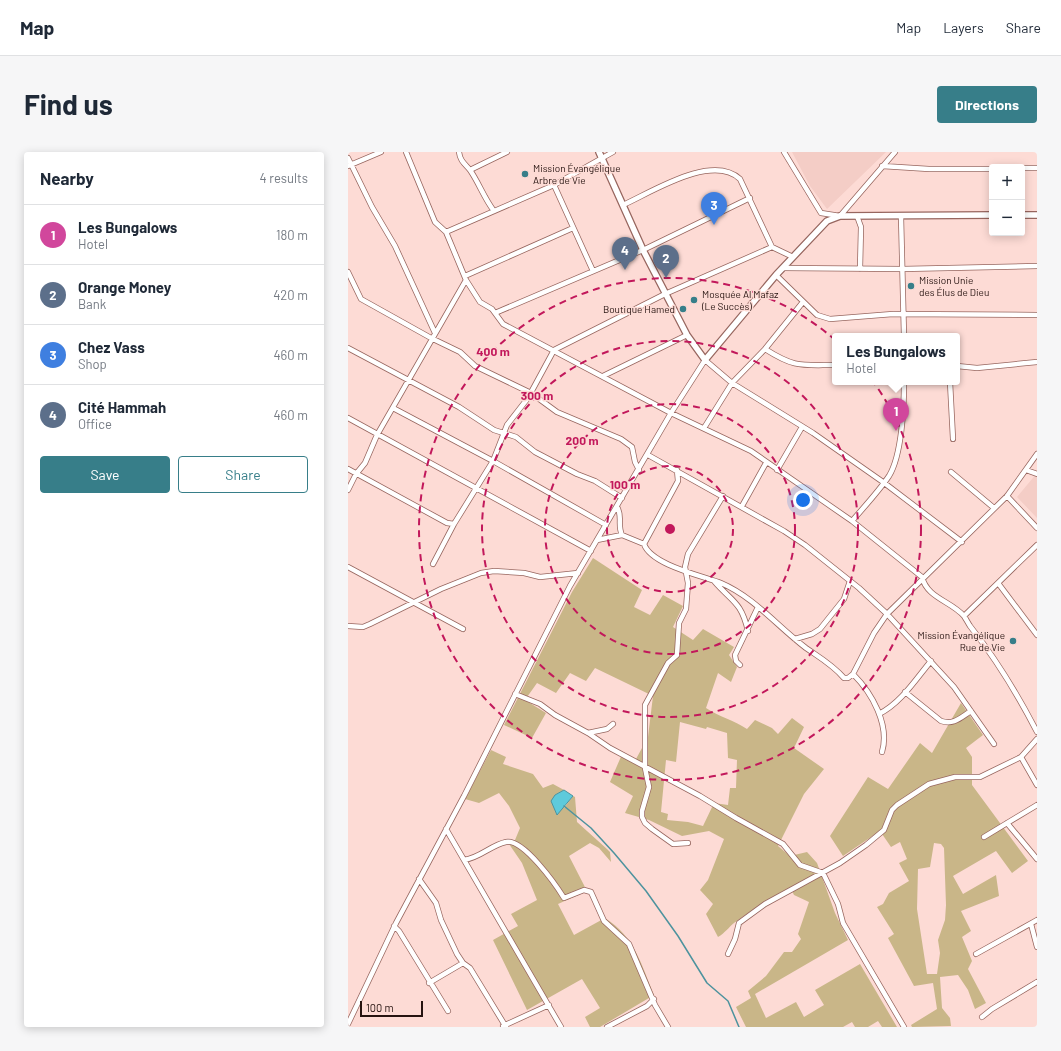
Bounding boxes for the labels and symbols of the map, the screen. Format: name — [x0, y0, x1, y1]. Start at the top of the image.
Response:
place label: Mission Évangélique Arbre de Vie — [533, 162, 621, 186]
marker: Mission Évangélique Arbre de Vie — [520, 169, 530, 179]
pin: 3 — [701, 192, 727, 225]
pin: 4 — [612, 237, 638, 270]
pin: 2 — [653, 245, 679, 278]
place label: Mission Unie des Élus de Dieu — [919, 274, 989, 298]
marker: Mission Unie des Élus de Dieu — [906, 281, 916, 291]
place label: Mosquée Al Mafaz (Le Succès) — [701, 288, 779, 312]
marker: Mosquée Al Mafaz (Le Succès) — [689, 295, 699, 305]
place label: Boutique Hamed — [603, 303, 675, 315]
marker: Boutique Hamed — [678, 304, 688, 314]
text: 400 m — [476, 344, 510, 358]
text: 300 m — [521, 388, 553, 402]
pin: 1 — [883, 398, 909, 431]
text: 200 m — [566, 433, 598, 447]
text: 100 m — [610, 477, 640, 491]
your location — [793, 490, 813, 510]
centre of rings — [663, 522, 677, 536]
place label: Mission Évangélique Rue de Vie — [918, 629, 1005, 653]
marker: Mission Évangélique Rue de Vie — [1008, 636, 1018, 646]
scale bar — [360, 999, 423, 1018]

